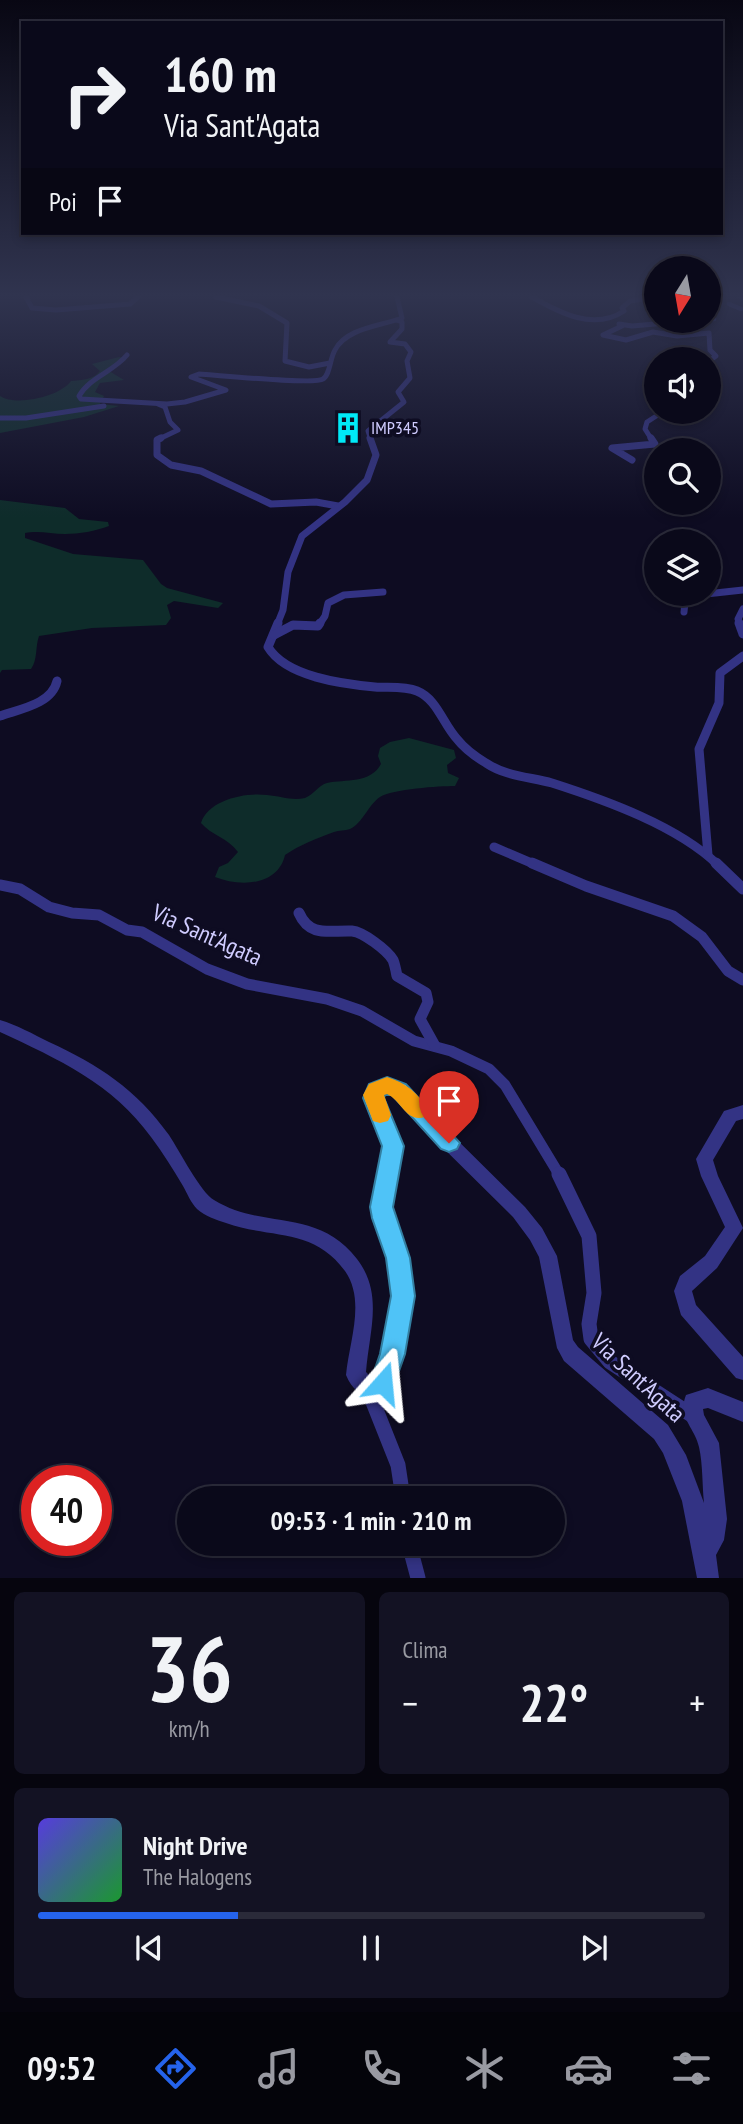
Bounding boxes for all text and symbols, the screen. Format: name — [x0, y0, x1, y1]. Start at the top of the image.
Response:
text: 160 m — [164, 42, 277, 106]
icon: right — [49, 49, 140, 140]
text: Via Sant'Agata — [164, 104, 320, 146]
icon: arrive — [91, 182, 129, 220]
text: Poi — [49, 185, 77, 218]
north arrow — [644, 256, 721, 332]
map controls — [644, 256, 721, 606]
button: sound — [644, 347, 721, 424]
building icon: IMP345 — [331, 411, 365, 445]
place label: IMP345 — [371, 416, 419, 439]
button: search — [644, 438, 721, 515]
button: layers — [644, 529, 721, 606]
street label: Via Sant'Agata — [146, 896, 267, 973]
pin — [419, 1071, 479, 1143]
icon: arrive — [430, 1082, 468, 1120]
street label: Via Sant'Agata — [584, 1326, 692, 1429]
position arrow — [346, 1346, 420, 1420]
speed limit sign: 40 — [21, 1465, 112, 1556]
text: 09:53 · 1 min · 210 m — [271, 1504, 471, 1537]
text: 36 — [146, 1609, 233, 1727]
text: Clima — [403, 1635, 448, 1664]
text: 22° — [519, 1669, 588, 1736]
text: − — [403, 1678, 418, 1727]
text: + — [689, 1678, 705, 1727]
text: km/h — [169, 1714, 210, 1743]
text: Night Drive — [143, 1829, 248, 1862]
text: The Halogens — [143, 1862, 252, 1891]
icon: previous — [130, 1929, 168, 1967]
icon: pause — [352, 1929, 390, 1967]
icon: next — [575, 1929, 613, 1967]
icon: directions — [151, 2044, 200, 2093]
icon: music — [254, 2044, 303, 2093]
icon: phone — [357, 2044, 406, 2093]
icon: climate — [460, 2044, 509, 2093]
icon: car — [564, 2044, 613, 2093]
icon: filters — [667, 2044, 716, 2093]
text: 09:52 — [27, 2047, 96, 2089]

